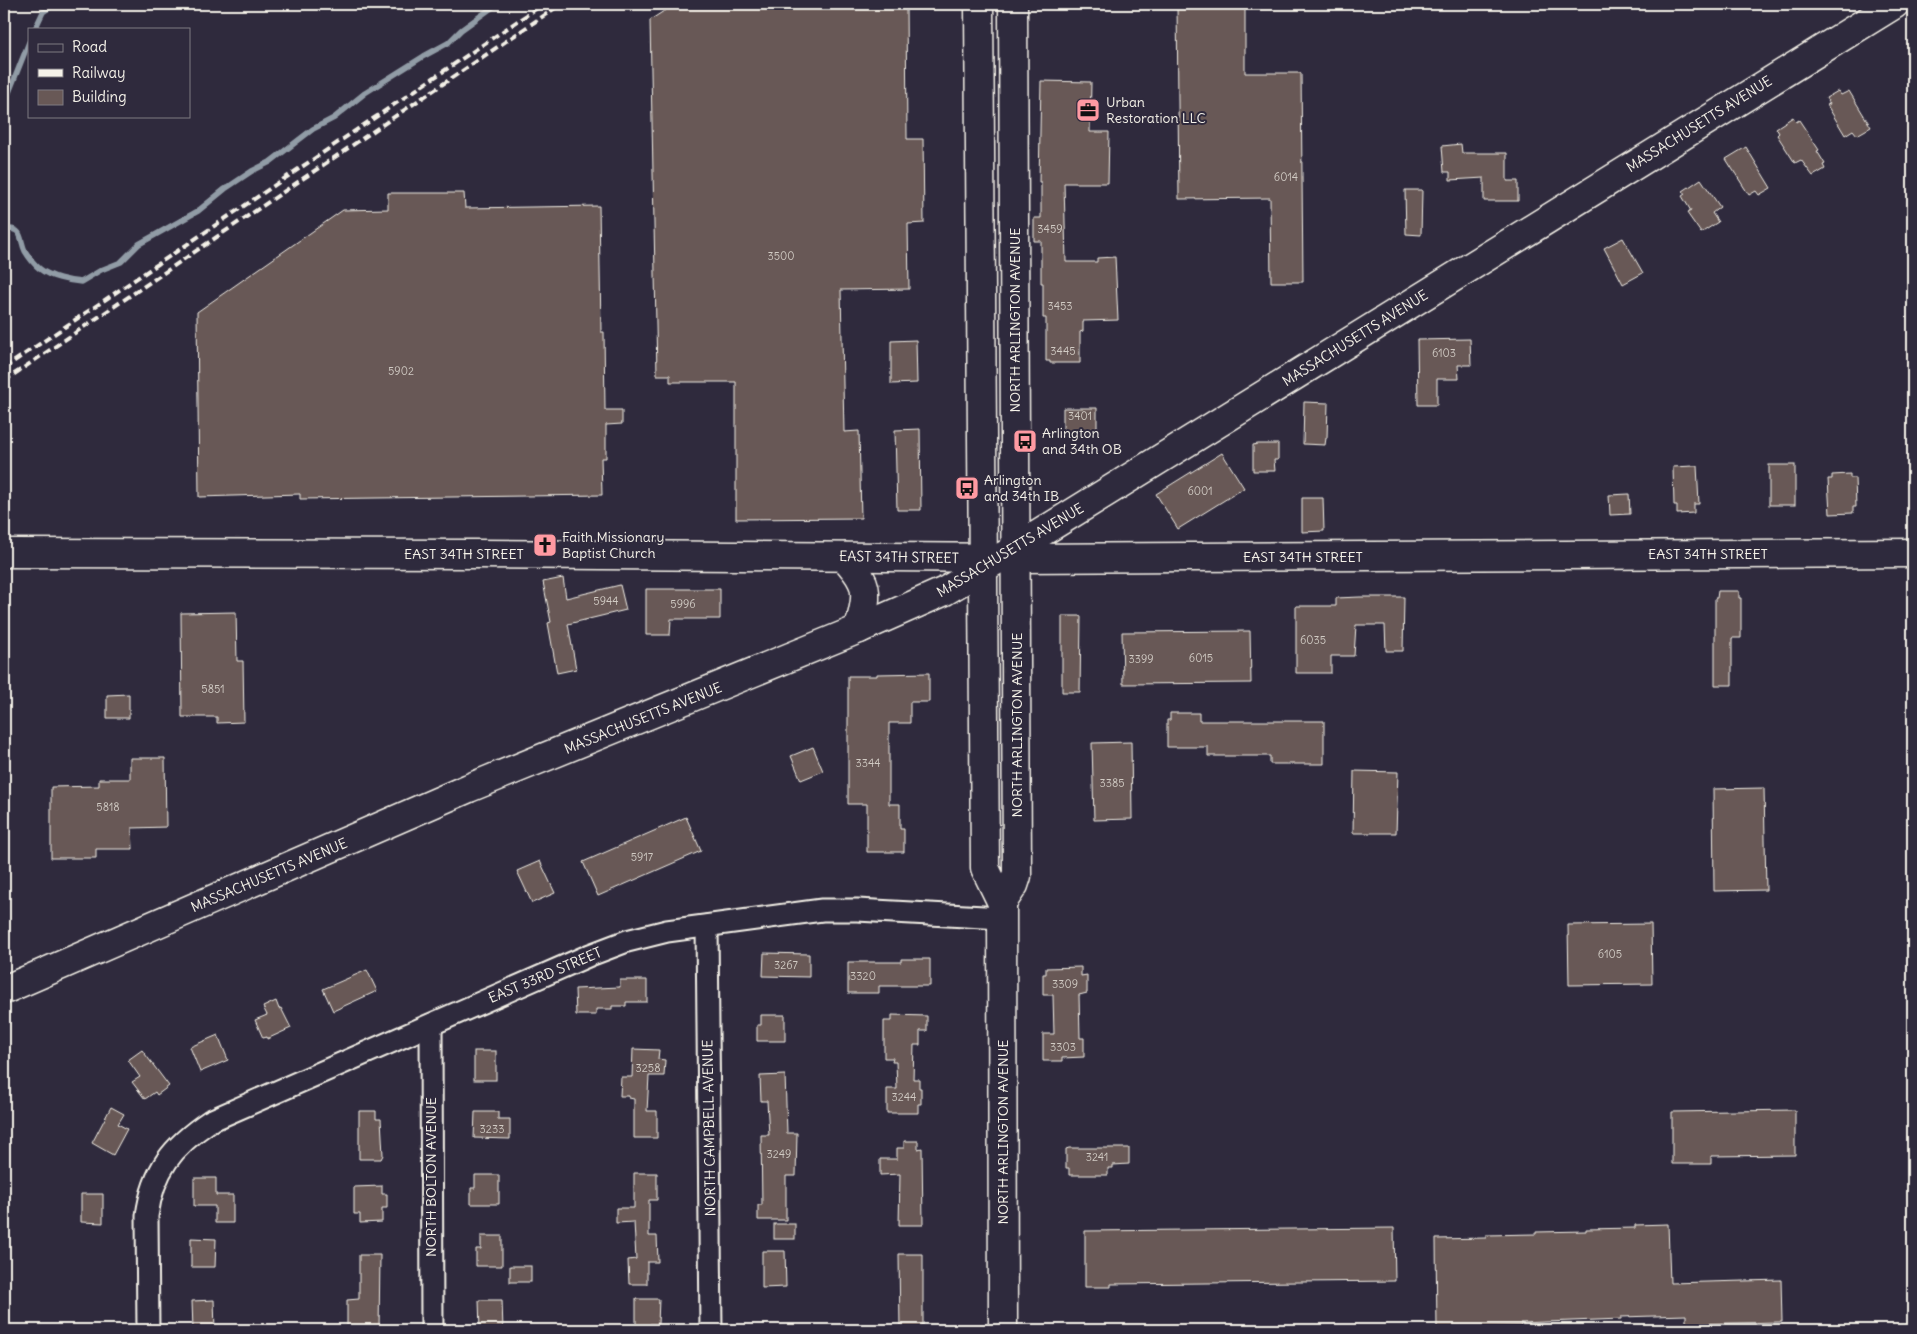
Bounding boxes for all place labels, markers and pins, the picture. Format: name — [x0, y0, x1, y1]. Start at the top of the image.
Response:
place label: Urban Restoration LLC — [1106, 93, 1206, 127]
office icon: Urban Restoration LLC — [1075, 97, 1101, 123]
place label: Arlington and 34th OB — [1042, 424, 1122, 458]
bus stop icon: Arlington and 34th OB — [1012, 428, 1038, 454]
place label: Arlington and 34th IB — [984, 471, 1059, 505]
bus stop icon: Arlington and 34th IB — [954, 475, 980, 501]
place label: Faith Missionary Baptist Church — [562, 528, 664, 562]
church icon: Faith Missionary Baptist Church — [532, 532, 558, 558]

